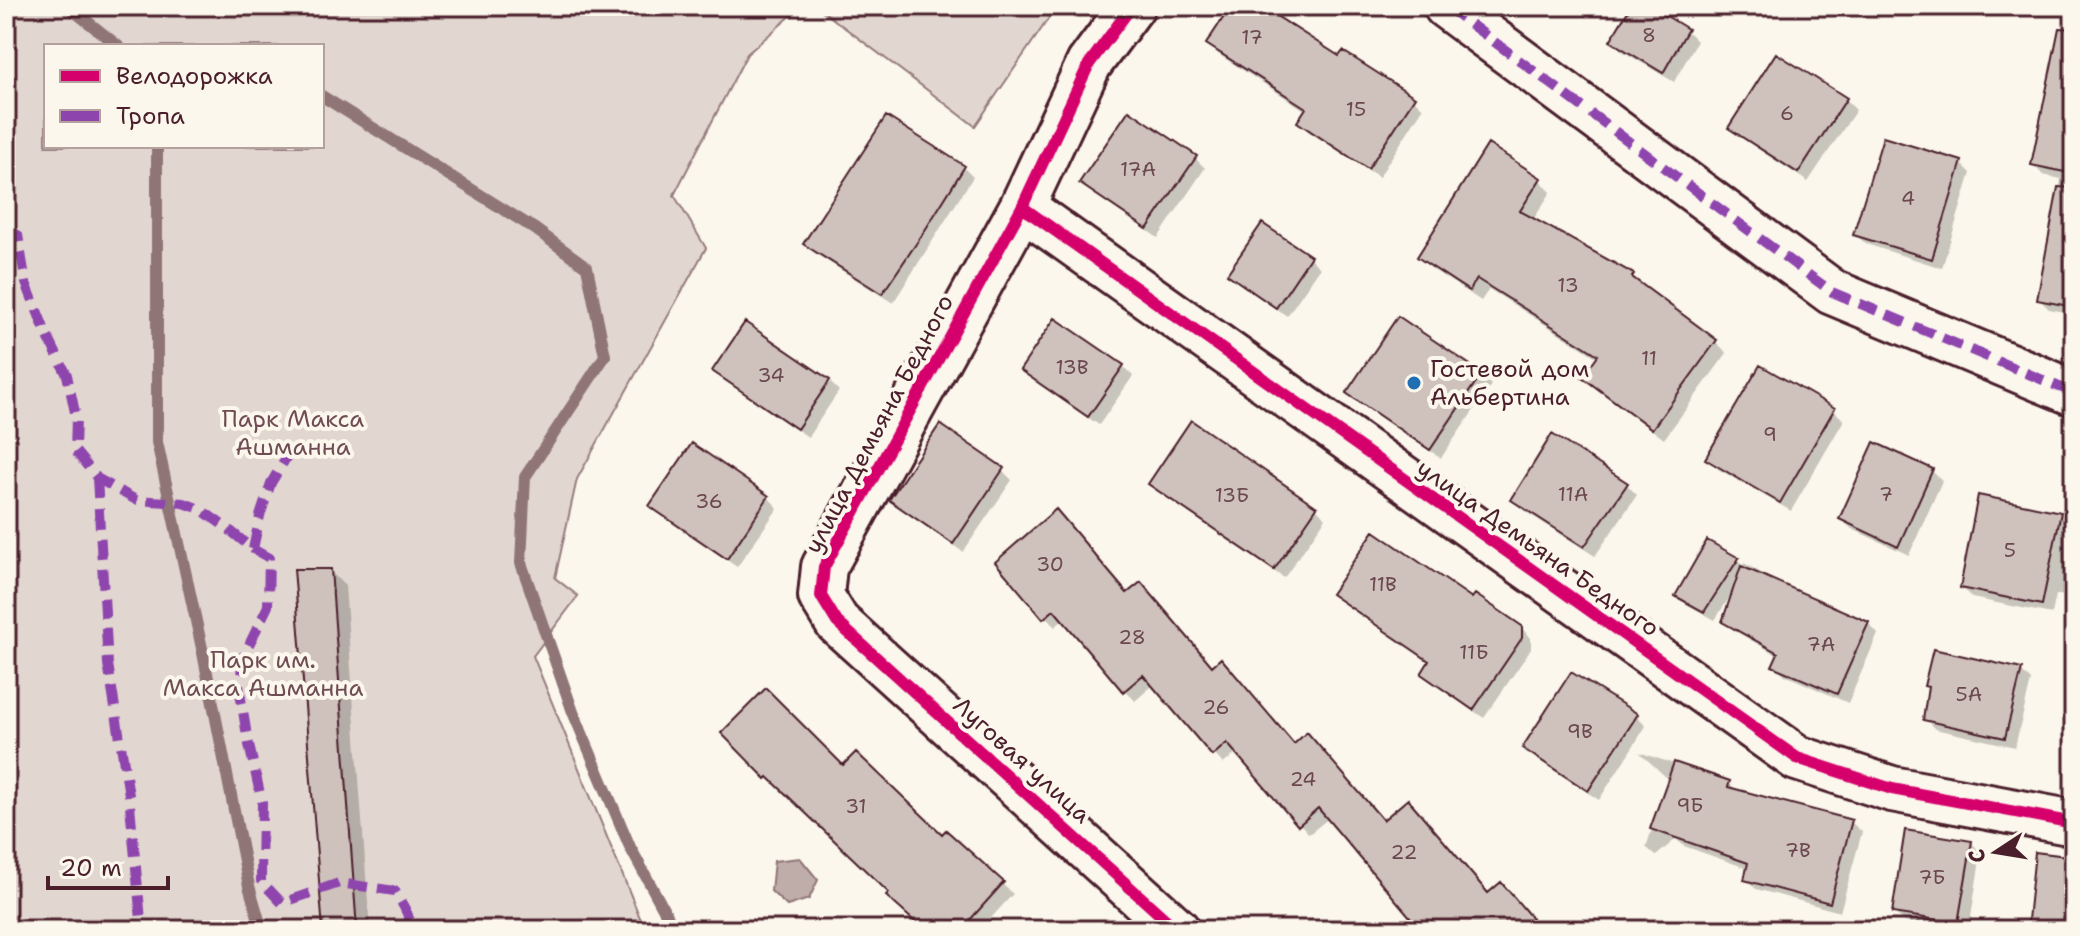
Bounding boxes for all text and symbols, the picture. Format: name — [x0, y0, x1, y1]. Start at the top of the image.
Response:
house number: 8 — [1642, 22, 1656, 48]
house number: 17 — [1241, 24, 1263, 50]
legend — [44, 44, 324, 148]
text: Велодорожка — [116, 60, 273, 92]
house number: 15 — [1346, 96, 1366, 122]
text: Тропа — [116, 100, 185, 132]
house number: 6 — [1780, 100, 1794, 126]
house number: 17А — [1120, 156, 1156, 182]
house number: 4 — [1901, 185, 1915, 211]
house number: 13 — [1557, 272, 1579, 298]
street label: улица Демьяна Бедного — [797, 289, 961, 559]
house number: 11 — [1641, 345, 1657, 371]
place label: Гостевой дом Альбертина — [1430, 353, 1589, 413]
house number: 13В — [1055, 354, 1089, 380]
house number: 34 — [757, 362, 785, 388]
marker: Гостевой дом Альбертина — [1405, 374, 1423, 392]
park label: Парк Макса Ашманна — [222, 403, 364, 463]
house number: 9 — [1763, 421, 1777, 447]
street label: улица Демьяна Бедного — [1410, 452, 1666, 644]
house number: 11А — [1558, 481, 1588, 507]
house number: 7 — [1879, 481, 1893, 507]
house number: 13Б — [1215, 482, 1249, 508]
house number: 36 — [695, 488, 723, 514]
house number: 5 — [2004, 537, 2016, 563]
house number: 30 — [1036, 551, 1064, 577]
house number: 11В — [1369, 571, 1397, 597]
house number: 28 — [1118, 624, 1146, 650]
house number: 7А — [1807, 631, 1835, 657]
house number: 11Б — [1459, 639, 1489, 665]
park label: Парк им. Макса Ашманна — [163, 644, 363, 704]
house number: 5А — [1956, 681, 1982, 707]
street label: Луговая улица — [946, 690, 1098, 830]
house number: 26 — [1202, 694, 1230, 720]
house number: 9В — [1567, 718, 1593, 744]
house number: 24 — [1290, 766, 1316, 792]
house number: 9Б — [1676, 792, 1704, 818]
house number: 31 — [845, 793, 867, 819]
north arrow — [1956, 812, 2036, 892]
house number: 7В — [1785, 837, 1811, 863]
house number: 22 — [1391, 839, 1418, 865]
scale bar — [48, 840, 168, 890]
text: С — [1961, 846, 1993, 866]
text: 20 m — [60, 852, 122, 884]
house number: 7Б — [1918, 864, 1946, 890]

